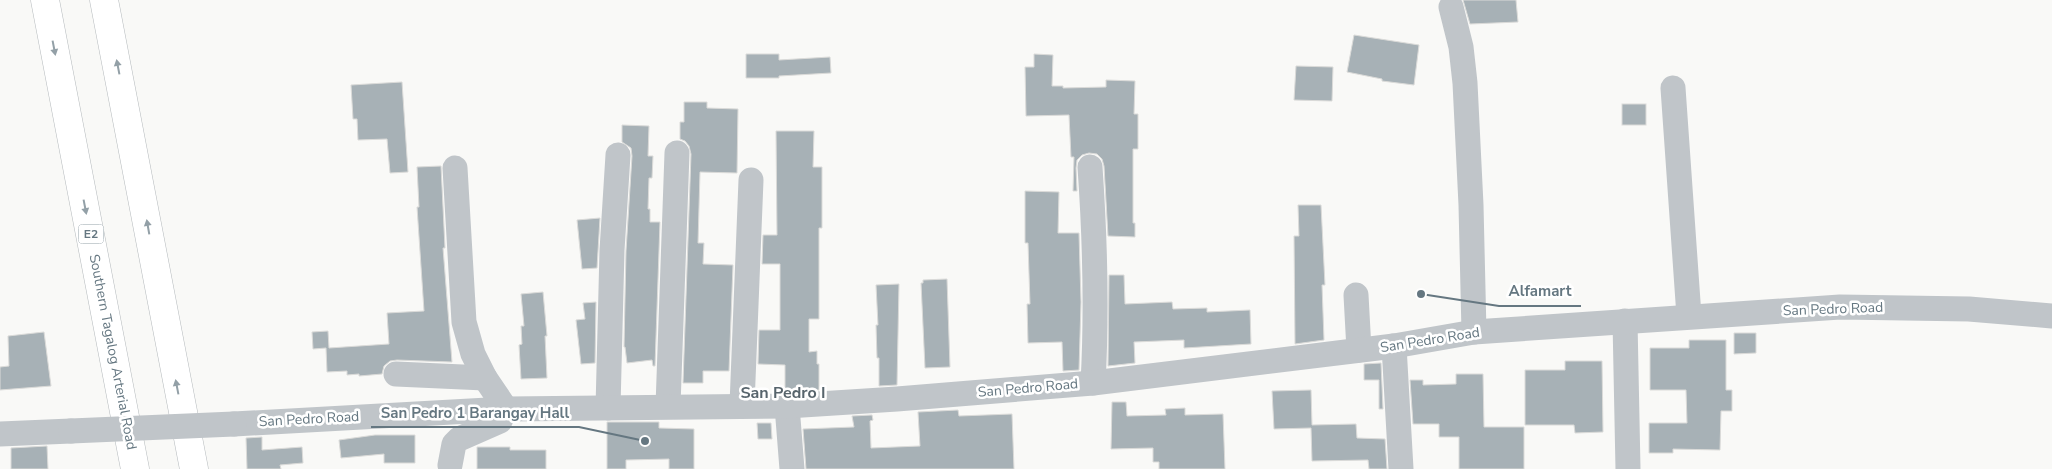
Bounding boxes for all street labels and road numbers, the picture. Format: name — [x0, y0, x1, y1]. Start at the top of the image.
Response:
road number: E2 — [78, 224, 104, 243]
street label: Southern Tagalog Arterial Road — [85, 252, 141, 452]
street label: San Pedro Road — [1782, 298, 1884, 320]
street label: San Pedro Road — [1379, 323, 1481, 357]
street label: San Pedro Road — [977, 374, 1079, 402]
street label: San Pedro Road — [258, 407, 360, 431]

